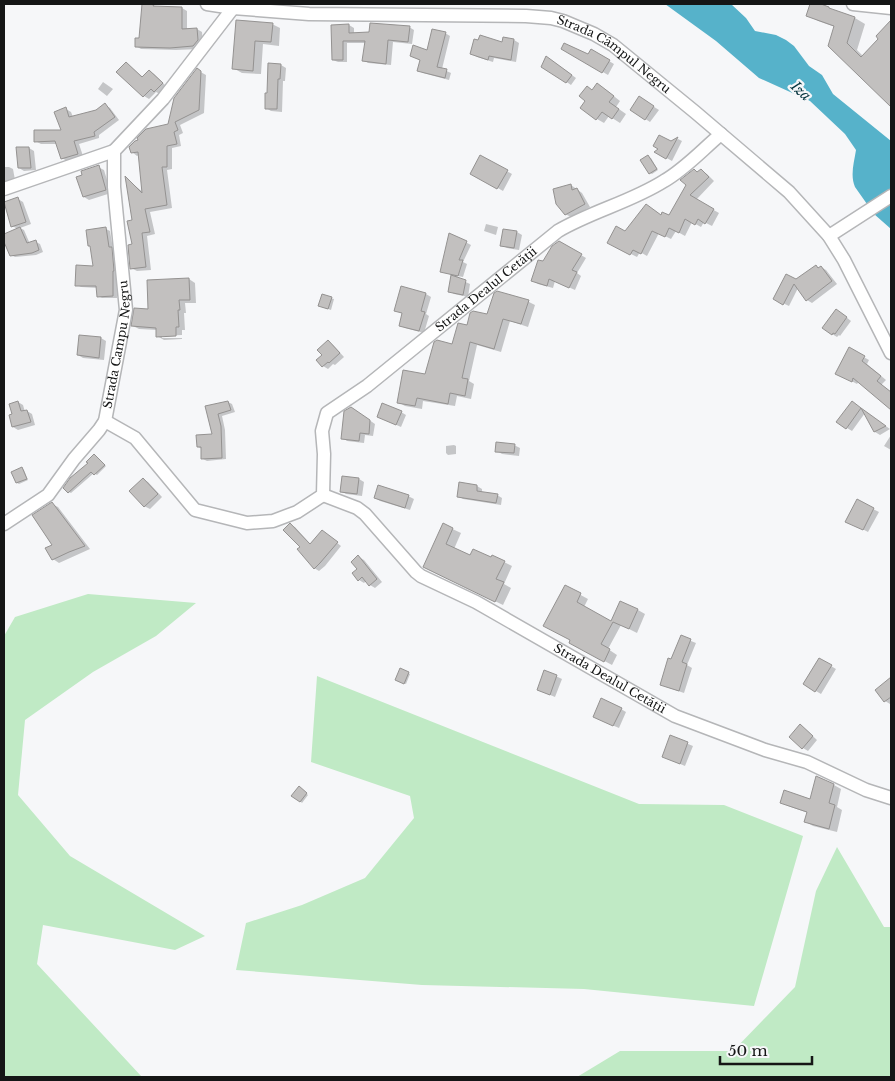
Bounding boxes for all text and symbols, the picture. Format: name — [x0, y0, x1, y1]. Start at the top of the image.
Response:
street label: Strada Câmpul Negru — [556, 12, 674, 96]
water label: Iza — [786, 77, 815, 105]
street label: Strada Dealul Cetății — [432, 243, 540, 335]
street label: Strada Campu Negru — [100, 280, 133, 410]
street label: Strada Dealul Cetății — [551, 640, 669, 716]
scale bar — [720, 1034, 812, 1066]
text: 50 m — [728, 1041, 768, 1060]

